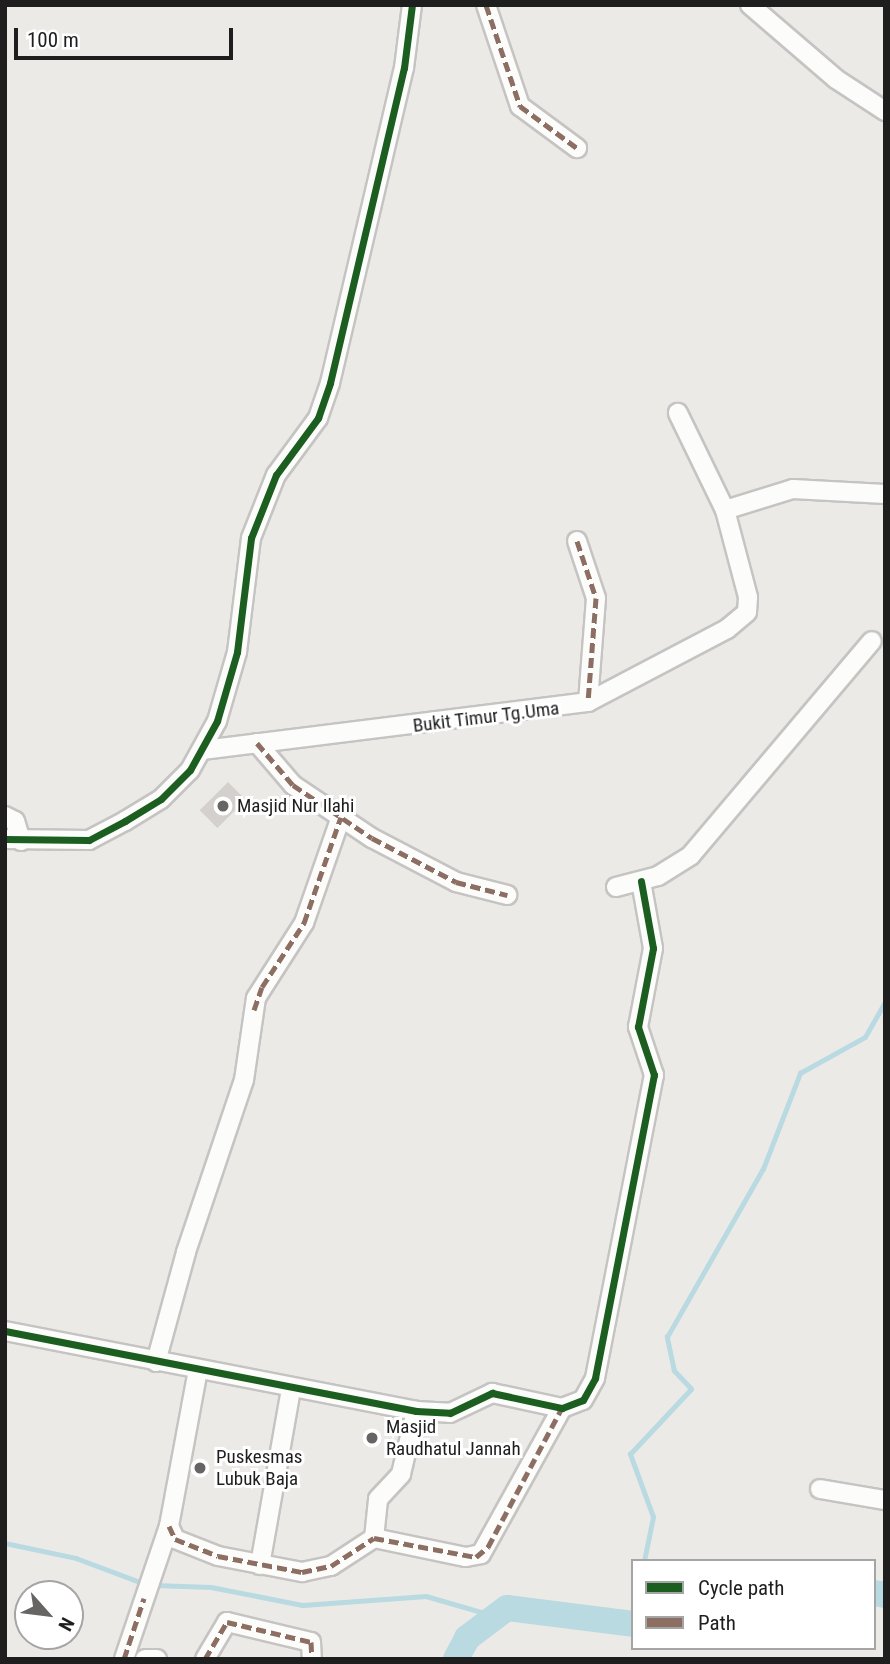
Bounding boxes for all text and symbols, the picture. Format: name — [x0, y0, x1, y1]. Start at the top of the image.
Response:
scale bar — [18, 14, 236, 58]
text: 100 m — [27, 28, 79, 52]
street label: Bukit Timur Tg.Uma — [411, 697, 561, 737]
place label: Masjid Nur Ilahi — [237, 795, 354, 817]
marker: Masjid Nur Ilahi — [215, 798, 231, 814]
place label: Masjid Raudhatul Jannah — [386, 1416, 521, 1460]
marker: Masjid Raudhatul Jannah — [364, 1430, 380, 1446]
place label: Puskesmas Lubuk Baja — [216, 1446, 302, 1490]
marker: Puskesmas Lubuk Baja — [190, 1458, 210, 1478]
legend — [631, 1559, 876, 1650]
text: Cycle path — [698, 1576, 784, 1600]
north arrow — [14, 1580, 84, 1650]
text: Path — [698, 1611, 736, 1635]
text: N — [53, 1614, 79, 1635]

